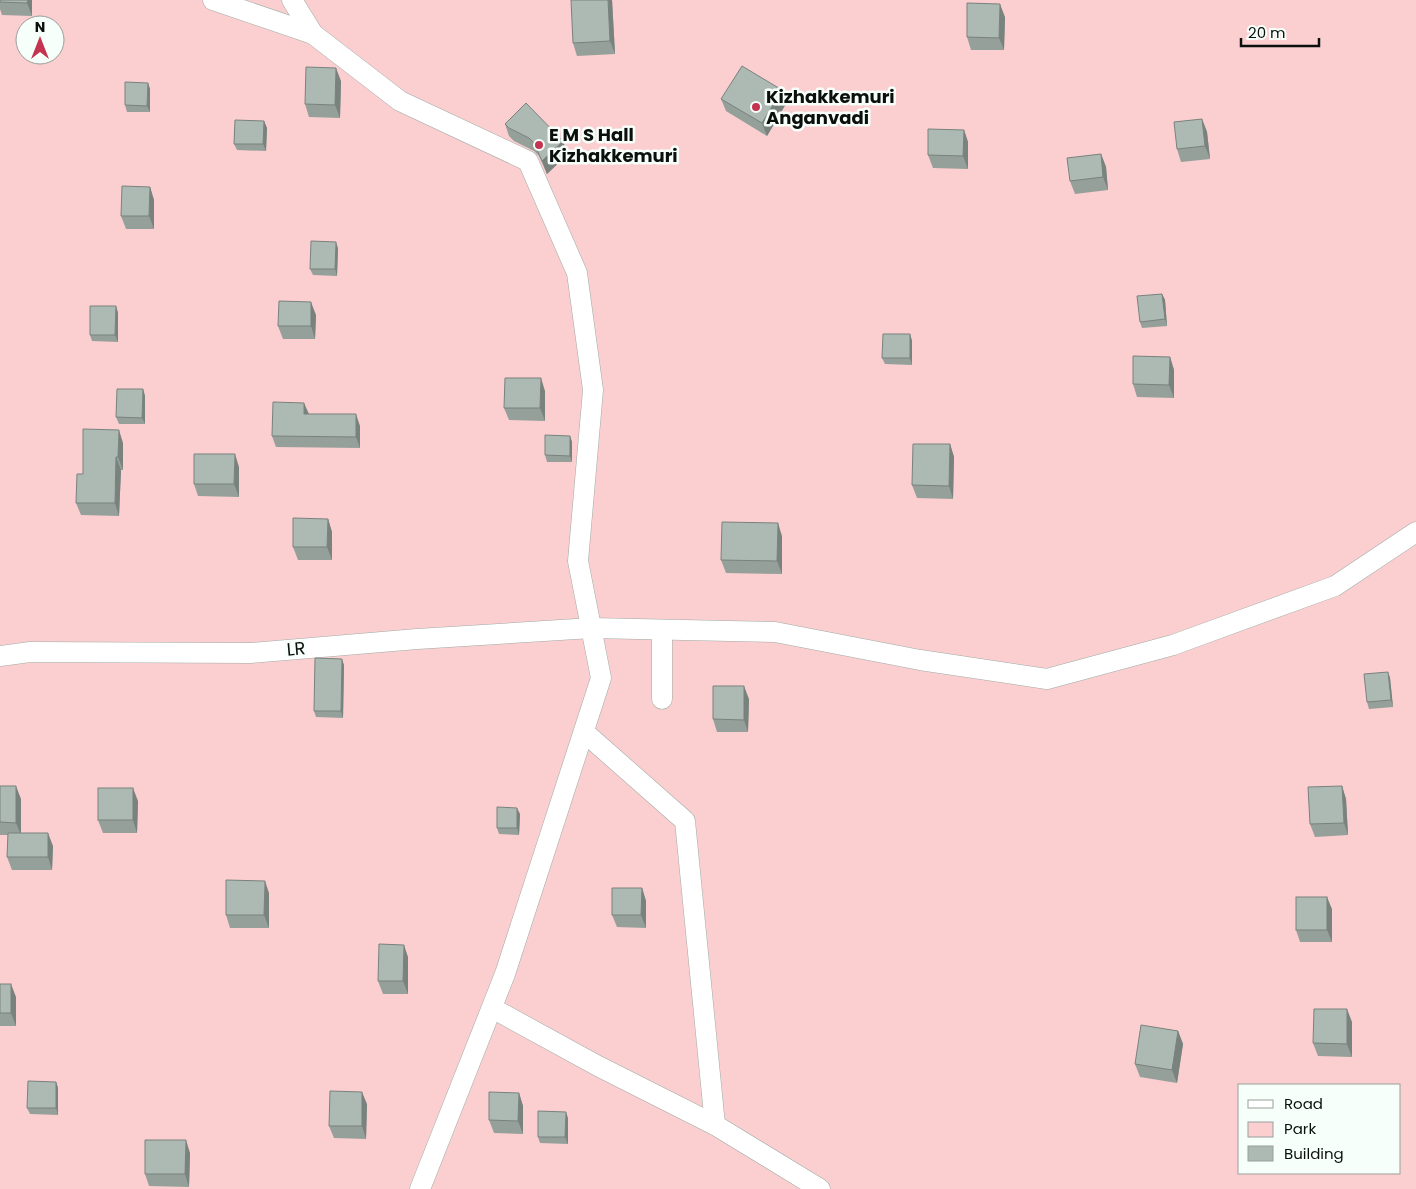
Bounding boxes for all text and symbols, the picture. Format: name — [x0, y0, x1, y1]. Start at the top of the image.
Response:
north arrow — [15, 15, 65, 65]
scale bar — [1241, 15, 1318, 47]
text: N — [35, 17, 45, 37]
text: 20 m — [1248, 22, 1286, 43]
place label: Kizhakkemuri Anganvadi — [766, 84, 895, 130]
marker: Kizhakkemuri Anganvadi — [750, 101, 762, 113]
place label: E M S Hall Kizhakkemuri — [549, 122, 678, 168]
marker: E M S Hall Kizhakkemuri — [533, 139, 545, 151]
street label: LR — [286, 635, 306, 662]
legend — [1238, 1084, 1401, 1174]
text: Road — [1284, 1093, 1323, 1114]
text: Park — [1284, 1118, 1316, 1139]
text: Building — [1284, 1143, 1344, 1164]

